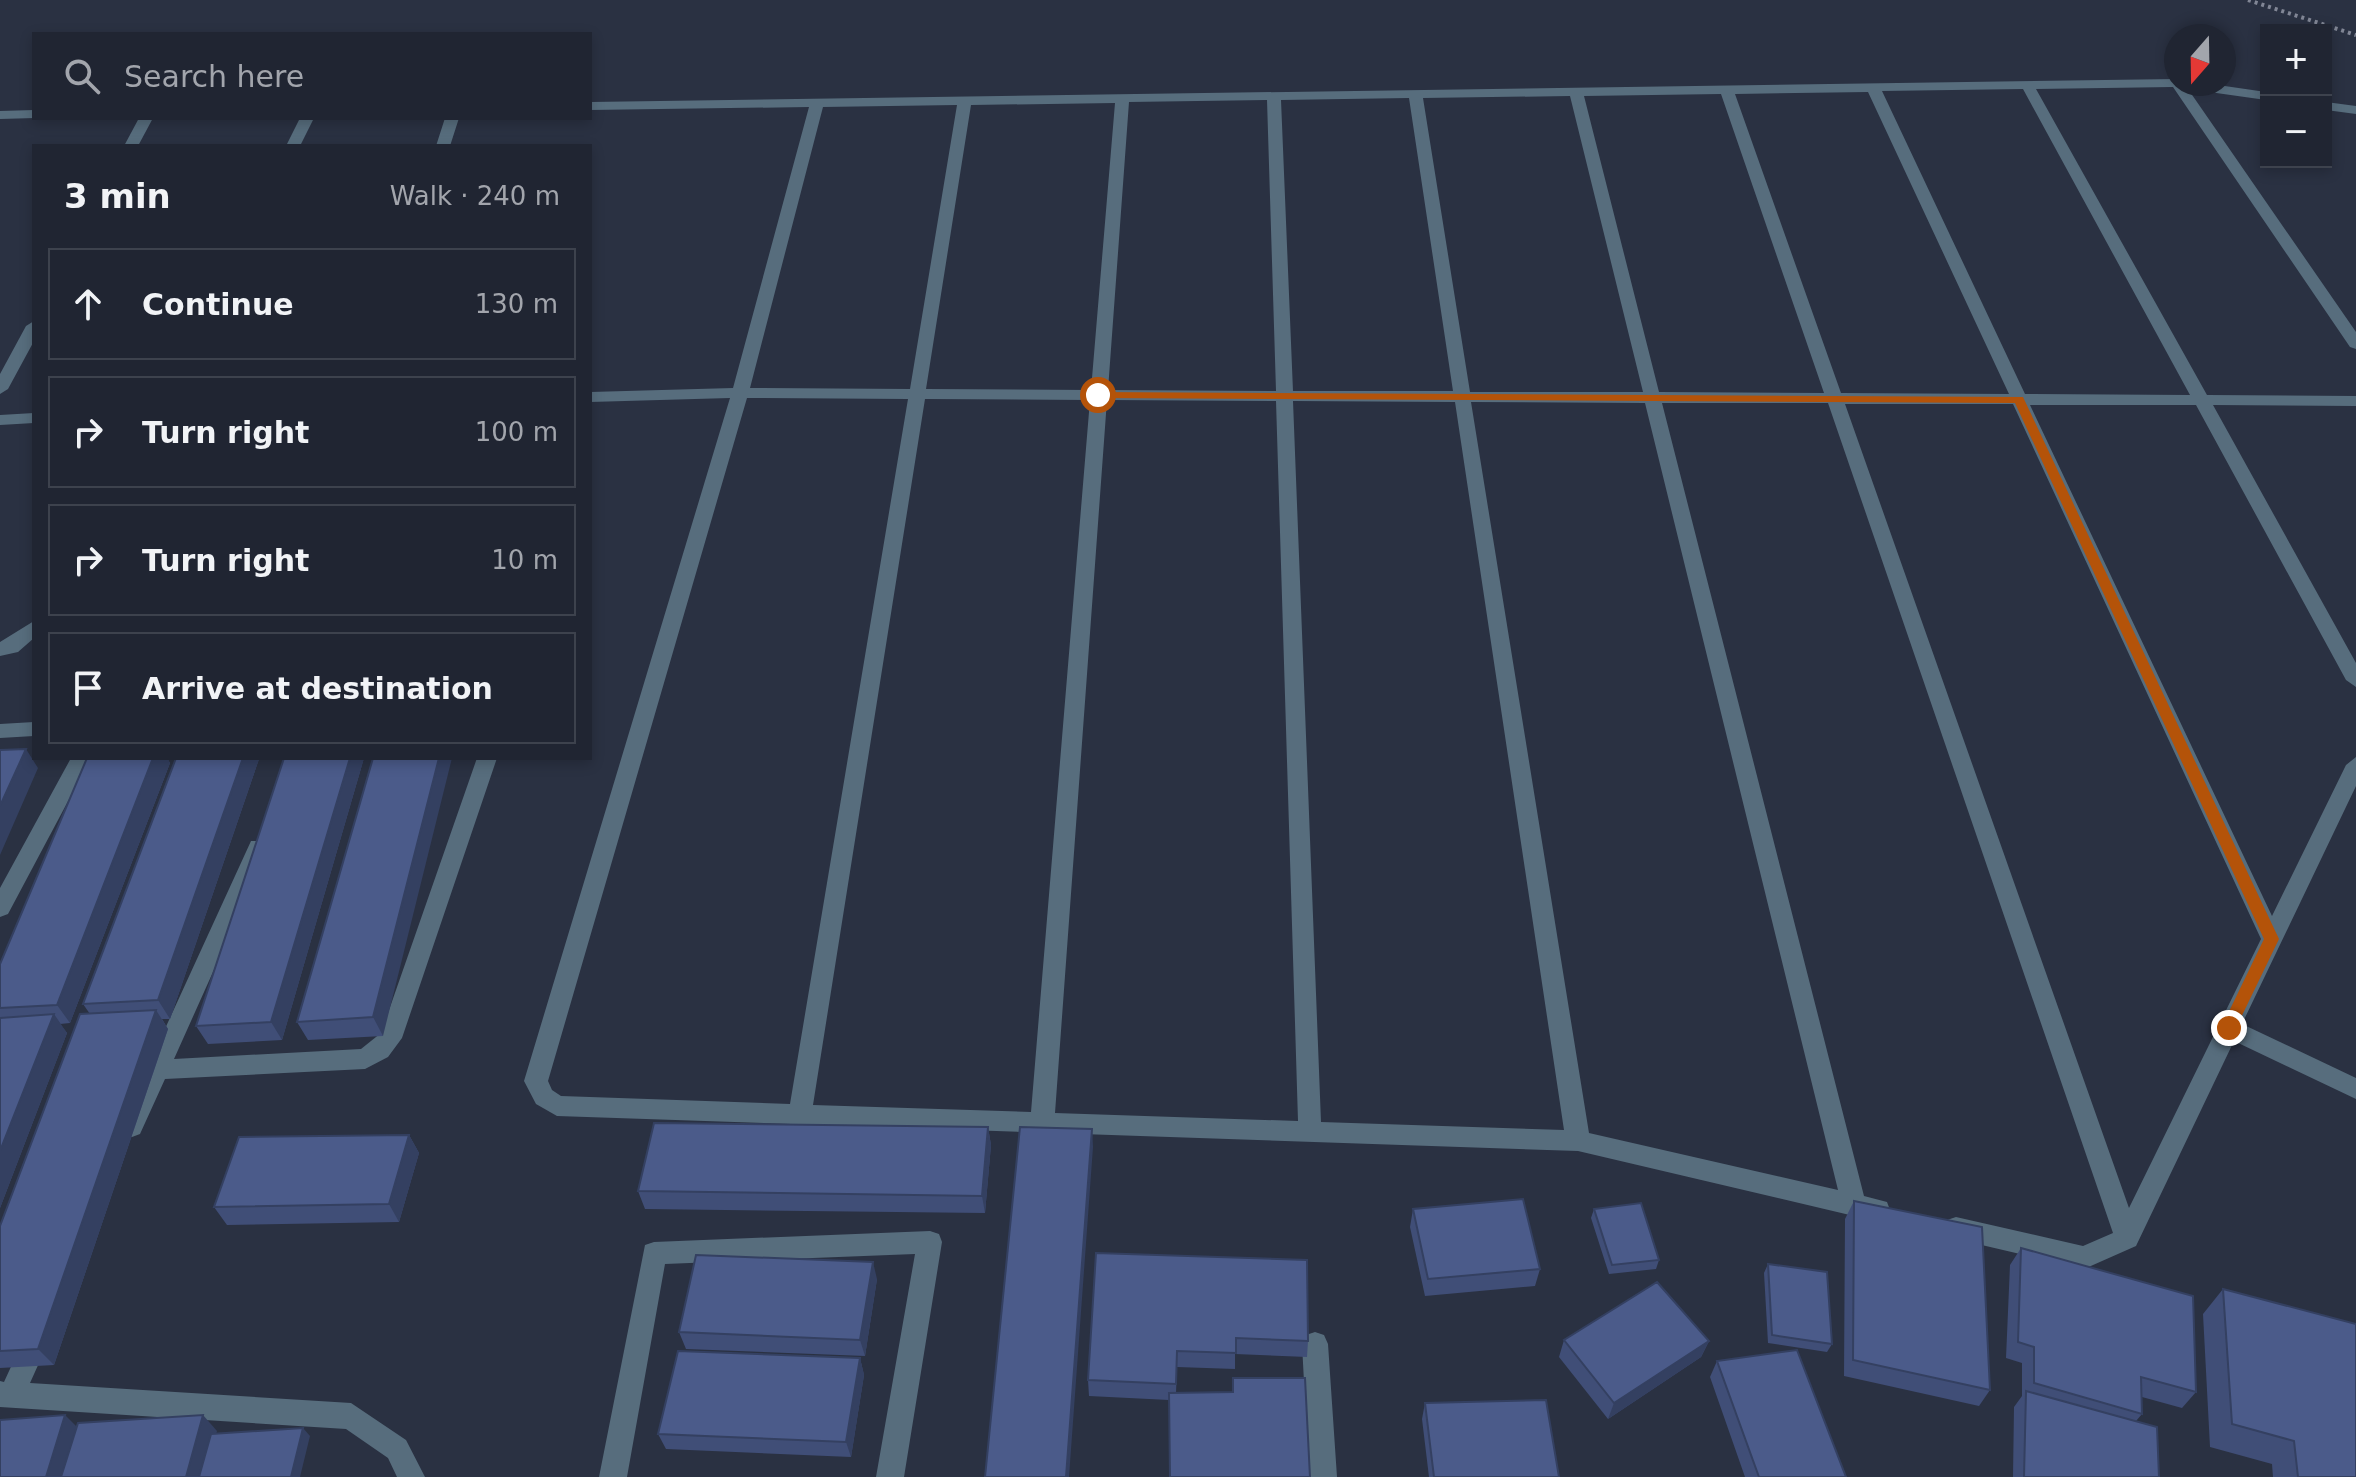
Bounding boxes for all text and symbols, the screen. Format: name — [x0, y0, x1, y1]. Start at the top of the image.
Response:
north arrow — [2164, 24, 2236, 96]
map controls — [2260, 24, 2332, 168]
button: + — [2260, 24, 2332, 96]
search box — [32, 32, 592, 120]
icon: search — [60, 54, 104, 98]
text: Search here — [124, 59, 304, 94]
button: − — [2260, 96, 2332, 168]
text: 3 min — [64, 176, 171, 216]
text: Walk · 240 m — [390, 181, 560, 211]
icon: ahead — [66, 282, 110, 326]
text: Continue — [142, 287, 294, 322]
text: 130 m — [475, 289, 558, 319]
route start — [1080, 377, 1116, 413]
icon: right — [66, 410, 110, 454]
text: Turn right — [142, 415, 309, 450]
text: 100 m — [475, 417, 558, 447]
icon: right — [66, 538, 110, 582]
text: Turn right — [142, 543, 309, 578]
text: 10 m — [491, 545, 558, 575]
icon: arrive — [66, 666, 110, 710]
text: Arrive at destination — [142, 671, 493, 706]
route end — [2211, 1010, 2247, 1046]

